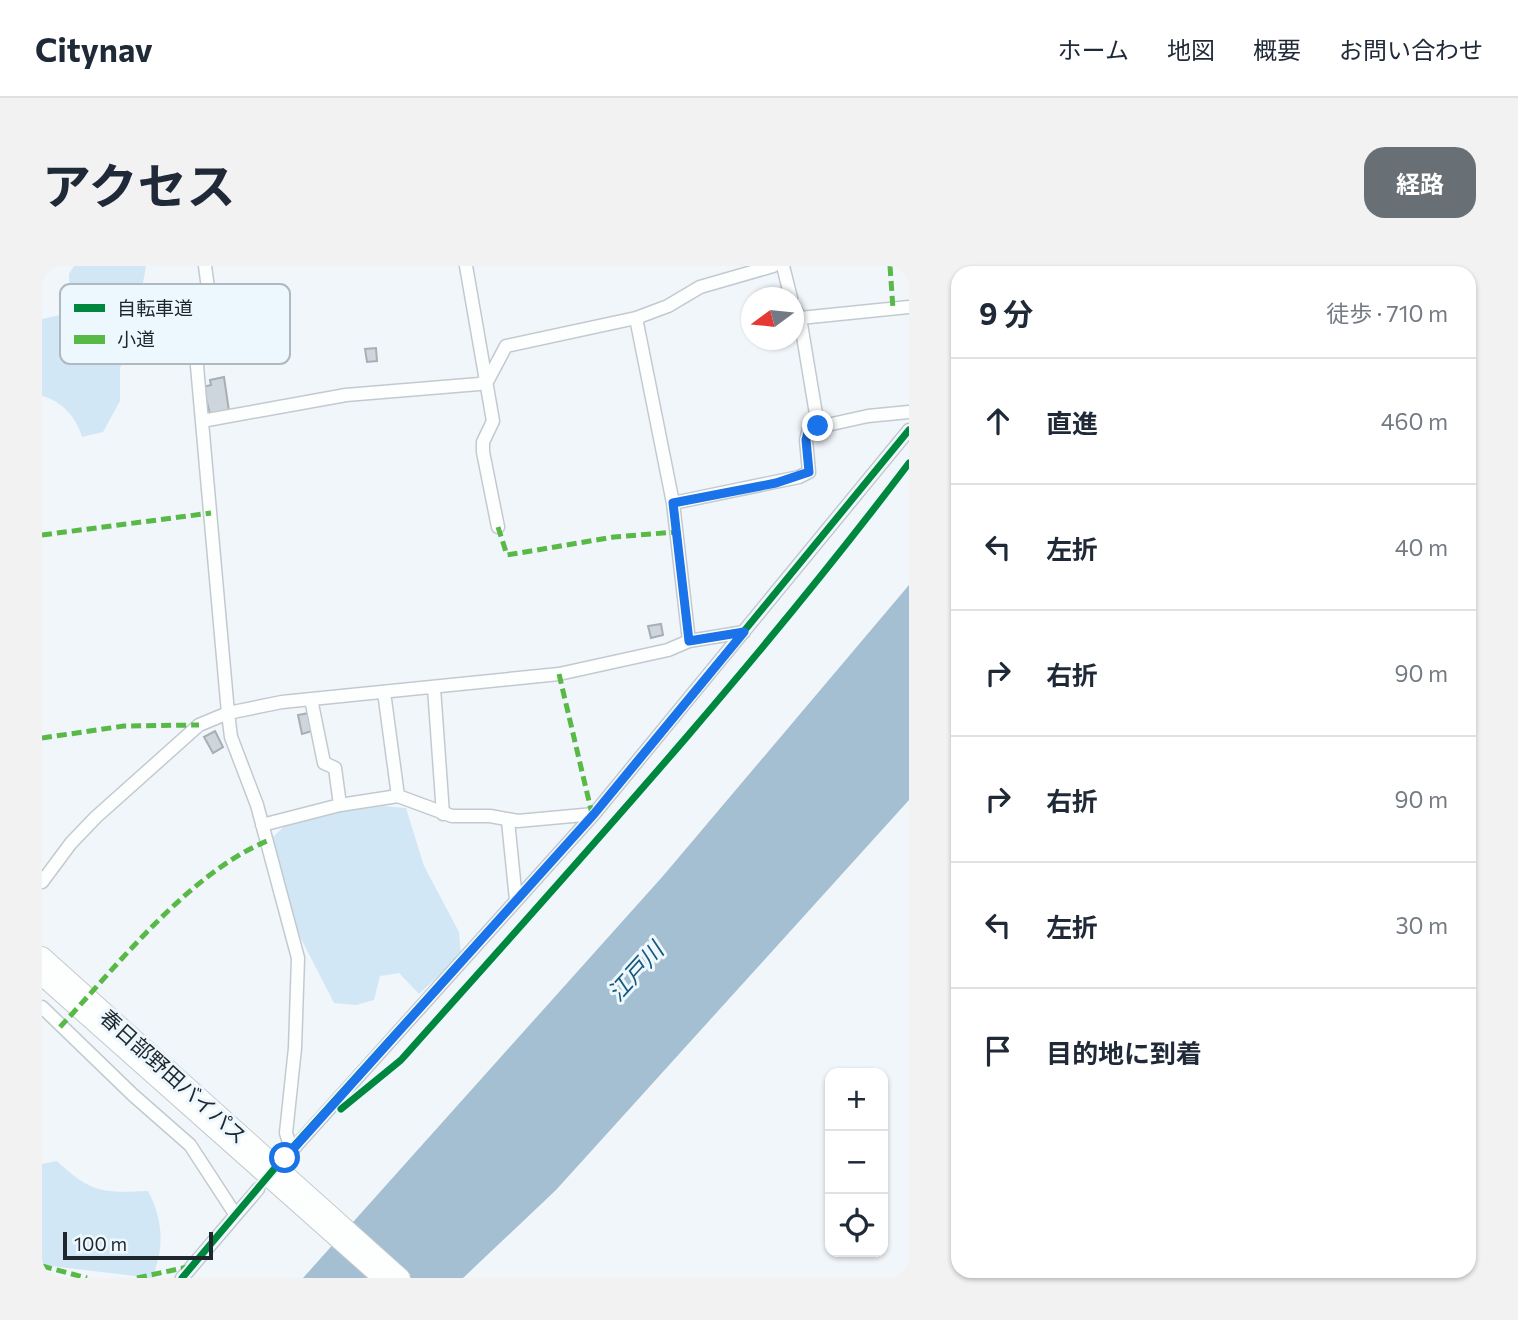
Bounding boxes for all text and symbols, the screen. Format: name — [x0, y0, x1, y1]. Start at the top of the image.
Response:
text: Citynav — [35, 28, 153, 69]
text: ホーム — [1058, 35, 1129, 64]
text: 地図 — [1167, 35, 1215, 64]
text: 概要 — [1253, 35, 1301, 64]
text: お問い合わせ — [1339, 35, 1483, 64]
button: 経路 — [1364, 147, 1476, 218]
text: アクセス — [42, 154, 236, 214]
legend — [60, 284, 290, 364]
north arrow — [741, 287, 804, 350]
text: 9 分 — [979, 294, 1033, 331]
text: 自転車道 — [117, 296, 193, 319]
text: 徒歩 · 710 m — [1326, 299, 1448, 327]
text: 小道 — [117, 327, 155, 350]
icon: ahead — [979, 402, 1017, 440]
text: 直進 — [1046, 407, 1098, 438]
text: 460 m — [1381, 407, 1448, 435]
route end — [802, 410, 833, 441]
icon: left — [979, 528, 1017, 566]
text: 左折 — [1046, 533, 1098, 564]
text: 40 m — [1395, 533, 1448, 561]
icon: right — [979, 654, 1017, 692]
text: 右折 — [1046, 659, 1098, 690]
text: 90 m — [1395, 659, 1448, 687]
icon: right — [979, 780, 1017, 818]
text: 右折 — [1046, 785, 1098, 816]
text: 90 m — [1395, 785, 1448, 813]
icon: left — [979, 906, 1017, 944]
text: 左折 — [1046, 911, 1098, 942]
text: 30 m — [1395, 911, 1448, 939]
water label: 江戸川 — [602, 934, 670, 1006]
street label: 春日部野田バイパス — [96, 1004, 252, 1148]
icon: arrive — [979, 1032, 1017, 1070]
text: 目的地に到着 — [1046, 1037, 1202, 1068]
map controls — [825, 1068, 888, 1257]
button: + — [825, 1068, 888, 1131]
button: − — [825, 1131, 888, 1194]
route start — [269, 1142, 300, 1173]
button: locate — [825, 1194, 888, 1257]
scale bar — [63, 1229, 214, 1261]
text: 100 m — [74, 1232, 127, 1255]

